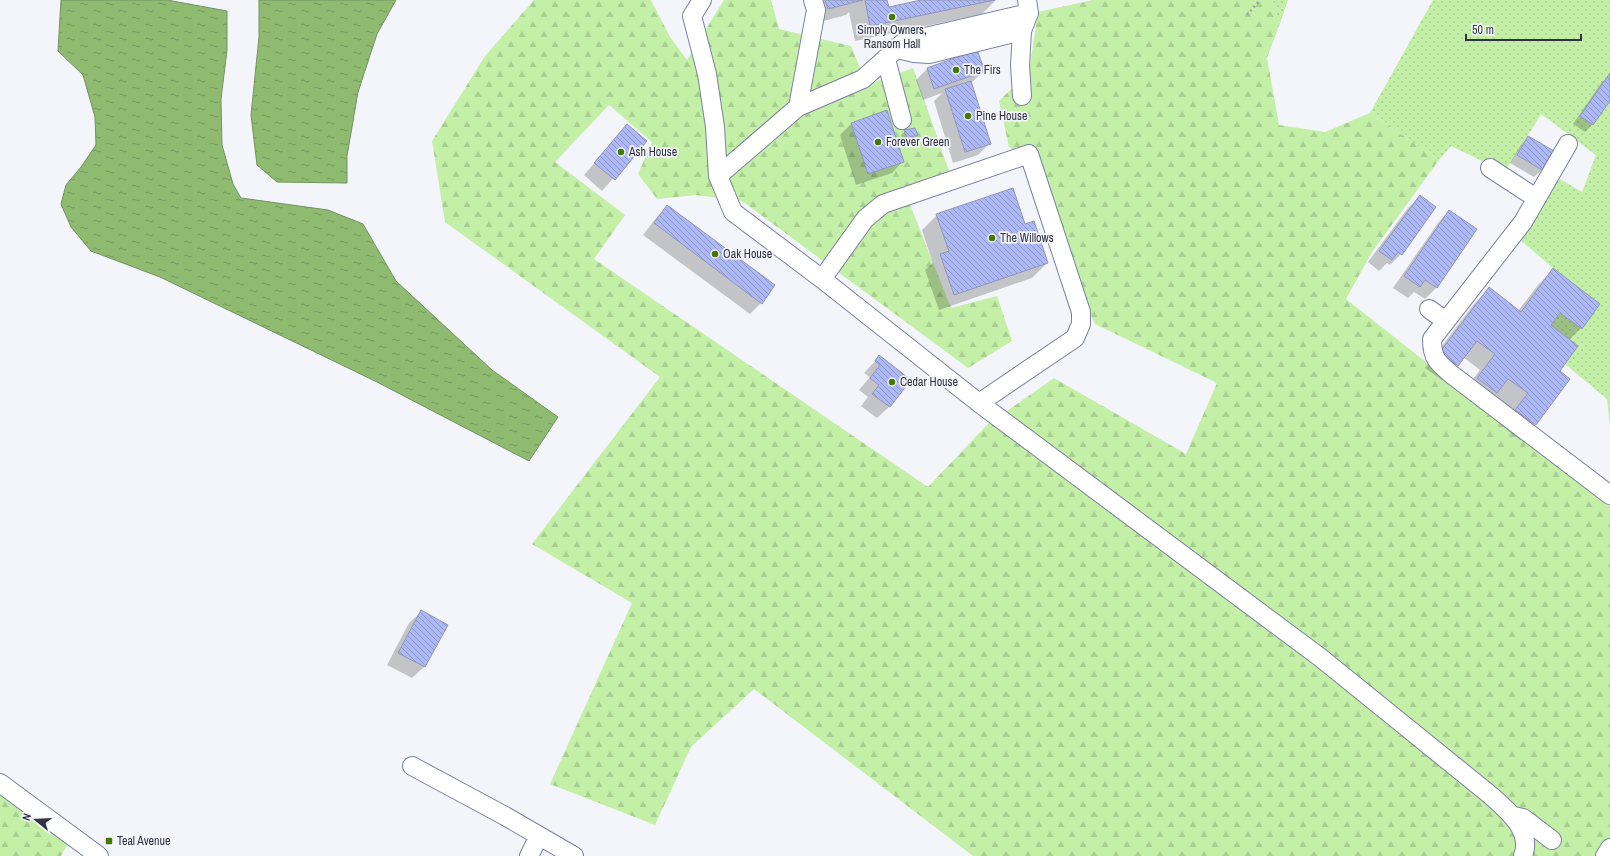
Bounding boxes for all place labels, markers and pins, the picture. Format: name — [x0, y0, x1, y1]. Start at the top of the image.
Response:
marker: Simply Owners, Ransom Hall — [887, 12, 897, 22]
place label: Simply Owners, Ransom Hall — [857, 22, 927, 52]
place label: The Firs — [964, 62, 1001, 78]
marker: The Firs — [951, 65, 961, 75]
place label: Pine House — [976, 108, 1027, 124]
marker: Pine House — [963, 111, 973, 121]
place label: Forever Green — [886, 134, 950, 150]
marker: Forever Green — [873, 137, 883, 147]
place label: Ash House — [628, 144, 677, 160]
marker: Ash House — [616, 147, 626, 157]
place label: The Willows — [1000, 230, 1054, 246]
marker: The Willows — [987, 233, 997, 243]
place label: Oak House — [723, 246, 772, 262]
marker: Oak House — [710, 249, 720, 259]
place label: Cedar House — [900, 374, 958, 390]
marker: Cedar House — [887, 377, 897, 387]
place label: Teal Avenue — [117, 833, 170, 849]
marker: Teal Avenue — [104, 836, 114, 846]

